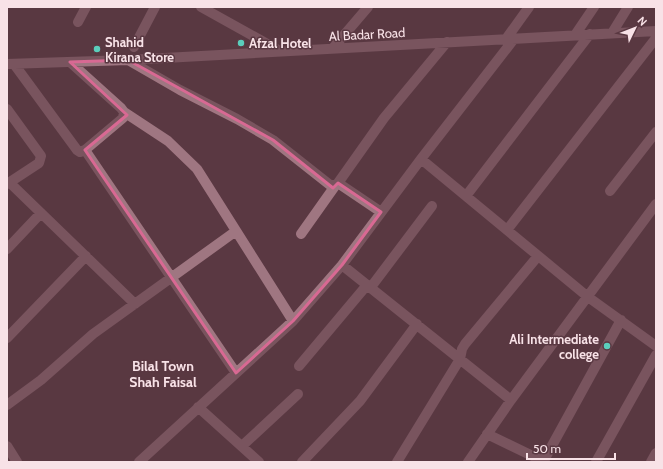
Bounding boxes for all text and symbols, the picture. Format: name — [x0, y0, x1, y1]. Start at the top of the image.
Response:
north arrow — [615, 8, 655, 48]
text: N — [635, 14, 650, 29]
street label: Al Badar Road — [328, 24, 406, 44]
place label: Shahid Kirana Store — [105, 34, 174, 65]
place label: Afzal Hotel — [249, 35, 312, 51]
marker: Afzal Hotel — [236, 38, 246, 48]
marker: Shahid Kirana Store — [92, 44, 102, 54]
place label: Ali Intermediate college — [509, 331, 599, 362]
marker: Ali Intermediate college — [602, 341, 612, 351]
district label: Bilal Town Shah Faisal — [129, 357, 197, 391]
scale bar — [527, 435, 615, 461]
text: 50 m — [533, 441, 561, 456]

